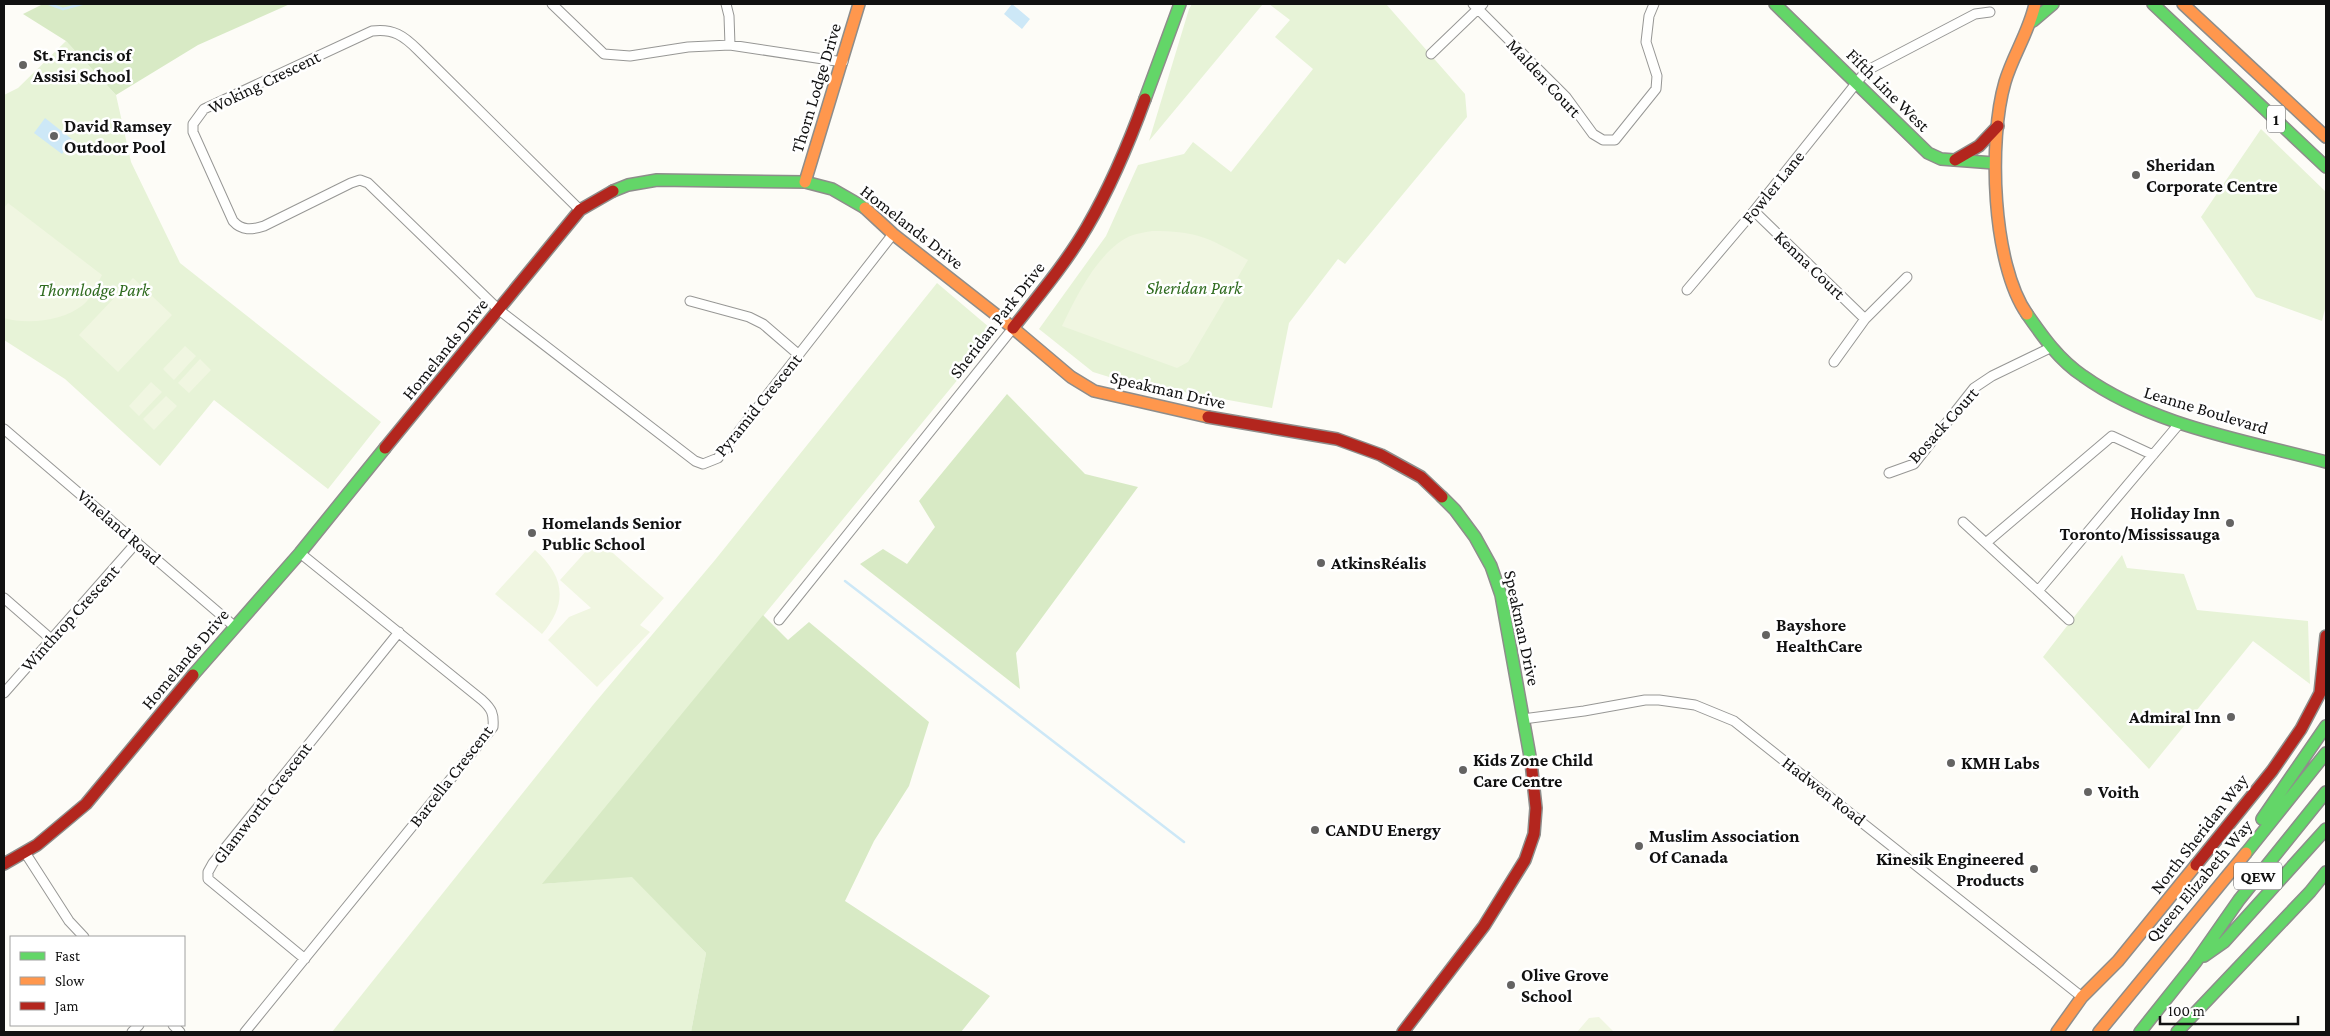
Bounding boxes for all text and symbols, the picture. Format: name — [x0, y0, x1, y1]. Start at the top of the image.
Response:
street label: Thorn Lodge Drive — [787, 21, 845, 155]
street label: Malden Court — [1503, 35, 1586, 122]
street label: Fifth Line West — [1842, 44, 1934, 136]
place label: St. Francis of Assisi School — [32, 45, 133, 86]
street label: Woking Crescent — [205, 46, 324, 118]
marker: St. Francis of Assisi School — [17, 59, 29, 71]
road number: 1 — [2267, 106, 2285, 132]
place label: David Ramsey Outdoor Pool — [64, 116, 172, 157]
marker: David Ramsey Outdoor Pool — [48, 130, 60, 142]
street label: Fowler Lane — [1738, 146, 1808, 227]
place label: Sheridan Corporate Centre — [2146, 155, 2278, 196]
marker: Sheridan Corporate Centre — [2130, 169, 2142, 181]
street label: Homelands Drive — [857, 181, 967, 273]
street label: Kenna Court — [1771, 226, 1850, 304]
street label: Sheridan Park Drive — [945, 258, 1049, 382]
park label: Sheridan Park — [1146, 278, 1243, 298]
park label: Thornlodge Park — [38, 280, 151, 300]
street label: Homelands Drive — [398, 294, 492, 404]
street label: Pyramid Crescent — [710, 349, 806, 460]
street label: Speakman Drive — [1108, 367, 1228, 413]
street label: Bosack Court — [1904, 382, 1983, 467]
street label: Leanne Boulevard — [2142, 382, 2271, 439]
street label: Vineland Road — [73, 485, 165, 569]
place label: Holiday Inn Toronto/Mississauga — [2060, 503, 2221, 544]
place label: Homelands Senior Public School — [542, 513, 682, 554]
marker: Holiday Inn Toronto/Mississauga — [2224, 517, 2236, 529]
marker: Homelands Senior Public School — [526, 527, 538, 539]
place label: AtkinsRéalis — [1330, 553, 1426, 573]
marker: AtkinsRéalis — [1315, 557, 1327, 569]
street label: Winthrop Crescent — [17, 560, 124, 675]
street label: Speakman Drive — [1500, 568, 1544, 688]
street label: Homelands Drive — [137, 605, 233, 713]
place label: Bayshore HealthCare — [1776, 615, 1862, 656]
marker: Bayshore HealthCare — [1760, 629, 1772, 641]
place label: Admiral Inn — [2128, 707, 2222, 727]
marker: Admiral Inn — [2225, 711, 2237, 723]
street label: Barcella Crescent — [405, 720, 497, 831]
street label: Glamworth Crescent — [208, 737, 316, 868]
place label: Kids Zone Child Care Centre — [1473, 750, 1593, 791]
street label: Hadwen Road — [1778, 752, 1870, 830]
place label: KMH Labs — [1961, 753, 2040, 773]
marker: KMH Labs — [1945, 757, 1957, 769]
marker: Kids Zone Child Care Centre — [1457, 764, 1469, 776]
street label: North Sheridan Way — [2146, 770, 2252, 898]
place label: Voith — [2097, 782, 2140, 802]
marker: Voith — [2082, 786, 2094, 798]
street label: Queen Elizabeth Way — [2142, 815, 2257, 946]
place label: CANDU Energy — [1325, 820, 1441, 840]
marker: CANDU Energy — [1309, 824, 1321, 836]
place label: Muslim Association Of Canada — [1649, 826, 1800, 867]
marker: Muslim Association Of Canada — [1633, 840, 1645, 852]
place label: Kinesik Engineered Products — [1876, 849, 2024, 890]
road number: QEW — [2234, 862, 2282, 889]
marker: Kinesik Engineered Products — [2028, 863, 2040, 875]
legend — [10, 936, 185, 1026]
text: Fast — [55, 948, 81, 964]
place label: Olive Grove School — [1521, 965, 1609, 1006]
text: Slow — [55, 973, 85, 989]
marker: Olive Grove School — [1505, 979, 1517, 991]
scale bar — [2160, 994, 2298, 1026]
text: Jam — [53, 998, 78, 1015]
text: 100 m — [2168, 1003, 2205, 1019]

